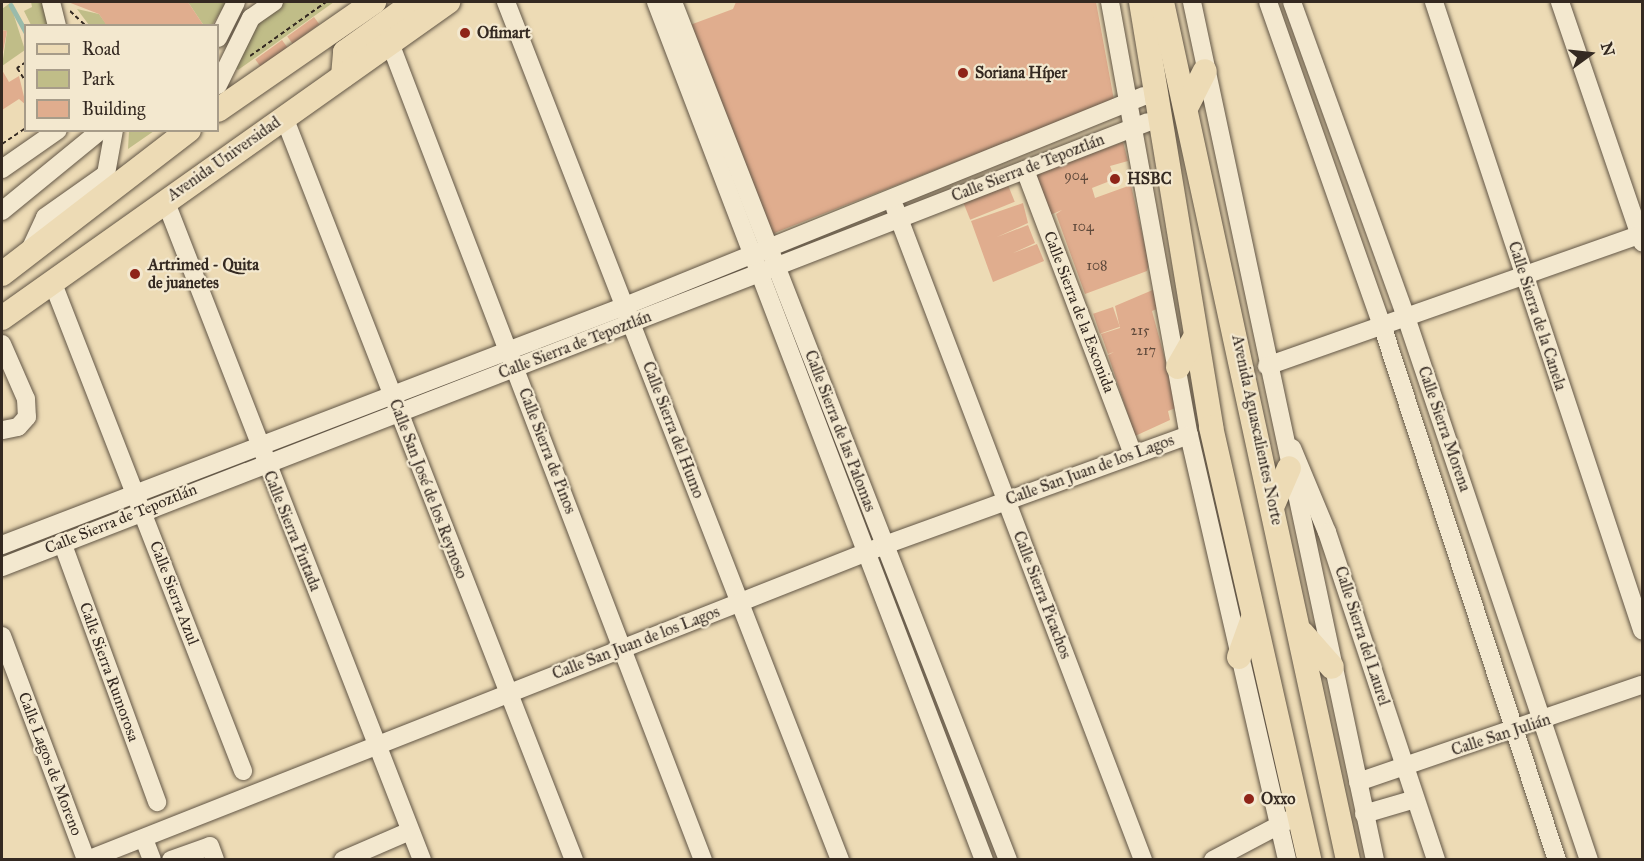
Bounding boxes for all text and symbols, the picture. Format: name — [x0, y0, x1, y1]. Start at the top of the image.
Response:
place label: Ofimart — [477, 23, 530, 43]
legend — [24, 24, 219, 132]
north arrow — [1560, 24, 1620, 84]
marker: Ofimart — [458, 26, 472, 40]
text: Road — [82, 38, 120, 60]
text: N — [1597, 40, 1619, 58]
place label: Soriana Híper — [975, 63, 1067, 83]
marker: Soriana Híper — [956, 66, 970, 80]
text: Park — [82, 68, 115, 90]
text: Building — [82, 98, 145, 120]
street label: Avenida Universidad — [164, 113, 284, 205]
street label: Calle Sierra de Tepoztlán — [949, 130, 1107, 206]
house number: 904 — [1064, 168, 1088, 184]
place label: HSBC — [1127, 169, 1172, 189]
marker: HSBC — [1108, 172, 1122, 186]
house number: 104 — [1072, 219, 1094, 235]
street label: Calle Sierra de la Esconida — [1039, 229, 1119, 395]
street label: Calle Sierra de la Canela — [1504, 239, 1570, 393]
place label: Artrimed - Quita de juanetes — [148, 255, 259, 293]
house number: 108 — [1086, 258, 1108, 274]
marker: Artrimed - Quita de juanetes — [126, 265, 144, 283]
street label: Calle Sierra de Tepoztlán — [496, 307, 654, 383]
house number: 215 — [1131, 323, 1149, 339]
street label: Avenida Aguascalientes Norte — [1227, 333, 1287, 527]
house number: 217 — [1136, 343, 1156, 359]
street label: Calle Sierra de las Palomas — [800, 348, 880, 514]
street label: Calle Sierra del Humo — [638, 359, 708, 501]
street label: Calle Sierra Morena — [1414, 364, 1474, 494]
street label: Calle Sierra de Pinos — [514, 385, 580, 517]
street label: Calle San José de los Reynoso — [385, 397, 471, 581]
street label: Calle San Juan de los Lagos — [1003, 431, 1177, 509]
street label: Calle Sierra Pintada — [259, 468, 325, 594]
street label: Calle Sierra de Tepoztlán — [42, 480, 200, 558]
street label: Calle Sierra Picachos — [1009, 528, 1075, 662]
street label: Calle Sierra Azul — [145, 538, 203, 648]
street label: Calle Sierra del Laurel — [1330, 564, 1394, 708]
street label: Calle Sierra Rumorosa — [75, 600, 143, 744]
street label: Calle San Juan de los Lagos — [550, 602, 722, 684]
street label: Calle Lagos de Moreno — [14, 690, 86, 838]
street label: Calle San Julián — [1449, 710, 1553, 760]
place label: Oxxo — [1261, 789, 1295, 809]
marker: Oxxo — [1242, 792, 1256, 806]

